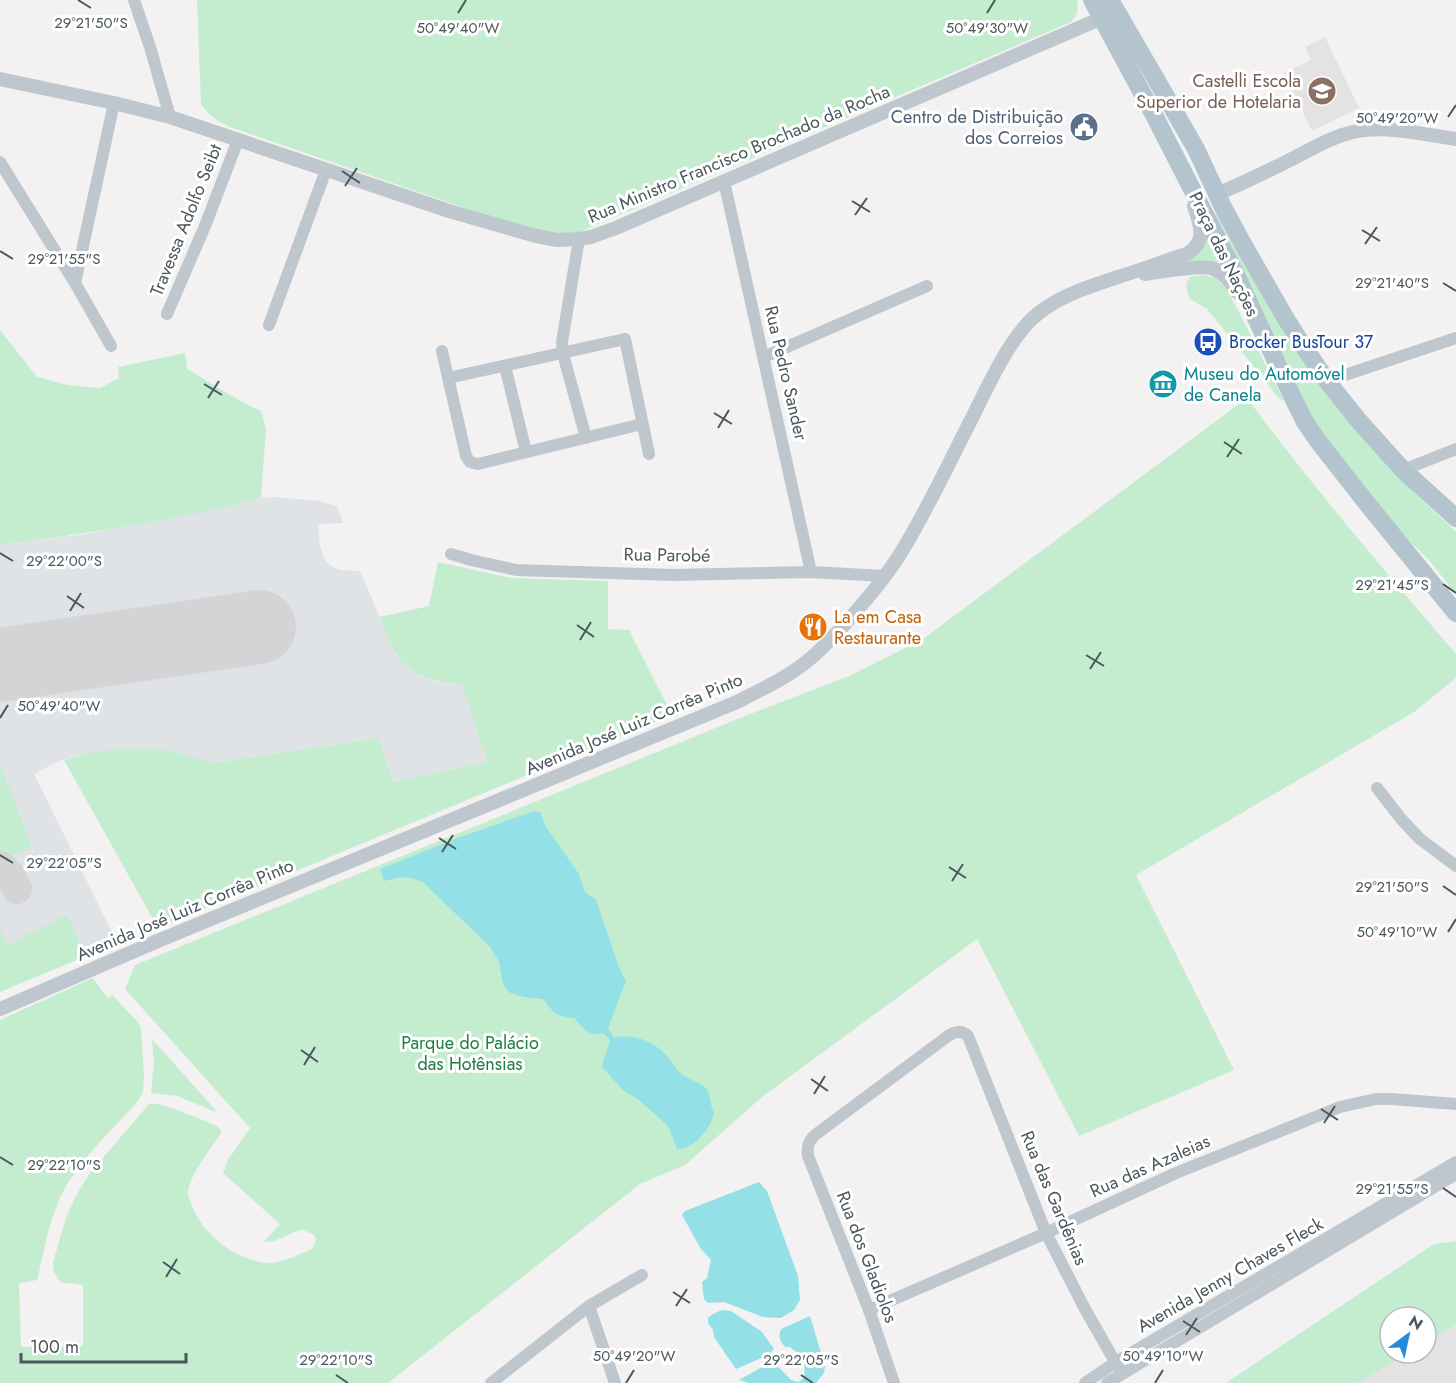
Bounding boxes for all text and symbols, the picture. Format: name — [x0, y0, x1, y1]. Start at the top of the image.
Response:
text: 29°21'50"S — [54, 12, 128, 34]
text: 50°49'40"W — [417, 17, 500, 39]
text: 50°49'30"W — [946, 17, 1028, 39]
place label: Castelli Escola Superior de Hotelaria — [1136, 68, 1301, 115]
school or university icon: Castelli Escola Superior de Hotelaria — [1306, 75, 1338, 107]
street label: Rua Ministro Francisco Brochado da Rocha — [584, 78, 894, 230]
place label: Centro de Distribuição dos Correios — [891, 104, 1063, 151]
text: 50°49'20"W — [1356, 107, 1438, 129]
public building icon: Centro de Distribuição dos Correios — [1068, 111, 1100, 143]
street label: Travessa Adolfo Seibt — [144, 139, 229, 300]
street label: Praça das Nações — [1182, 187, 1266, 321]
text: 29°21'55"S — [27, 248, 101, 270]
text: 29°21'40"S — [1355, 272, 1429, 294]
street label: Rua Pedro Sander — [758, 303, 814, 444]
bus stop icon: Brocker BusTour 37 — [1192, 326, 1224, 358]
place label: Brocker BusTour 37 — [1229, 329, 1374, 355]
place label: Museu do Automóvel de Canela — [1184, 361, 1345, 408]
museum icon: Museu do Automóvel de Canela — [1147, 368, 1179, 400]
street label: Rua Parobé — [623, 541, 711, 569]
text: 29°22'00"S — [26, 550, 102, 572]
text: 29°21'45"S — [1355, 574, 1429, 596]
place label: La em Casa Restaurante — [834, 604, 922, 651]
restaurant icon: La em Casa Restaurante — [797, 611, 829, 643]
street label: Avenida José Luiz Corrêa Pinto — [521, 666, 747, 782]
text: 50°49'40"W — [18, 695, 101, 717]
text: 29°22'05"S — [26, 852, 102, 874]
street label: Avenida José Luiz Corrêa Pinto — [72, 852, 298, 968]
text: 29°21'50"S — [1355, 876, 1429, 898]
text: 50°49'10"W — [1357, 921, 1438, 943]
park label: Parque do Palácio das Hotênsias — [401, 1030, 539, 1077]
street label: Rua das Gardênias — [1014, 1127, 1094, 1269]
street label: Rua das Azaleias — [1086, 1128, 1214, 1204]
text: 29°22'10"S — [27, 1154, 101, 1176]
text: 29°21'55"S — [1355, 1178, 1429, 1200]
street label: Rua dos Gladiolos — [830, 1187, 904, 1327]
street label: Avenida Jenny Chaves Fleck — [1132, 1211, 1328, 1339]
north arrow — [1378, 1305, 1438, 1365]
text: N — [1404, 1310, 1427, 1336]
scale bar — [21, 1326, 186, 1364]
text: 100 m — [30, 1334, 79, 1360]
text: 50°49'20"W — [593, 1345, 675, 1367]
text: 50°49'10"W — [1123, 1345, 1204, 1367]
text: 29°22'10"S — [299, 1349, 373, 1371]
text: 29°22'05"S — [763, 1349, 839, 1371]

